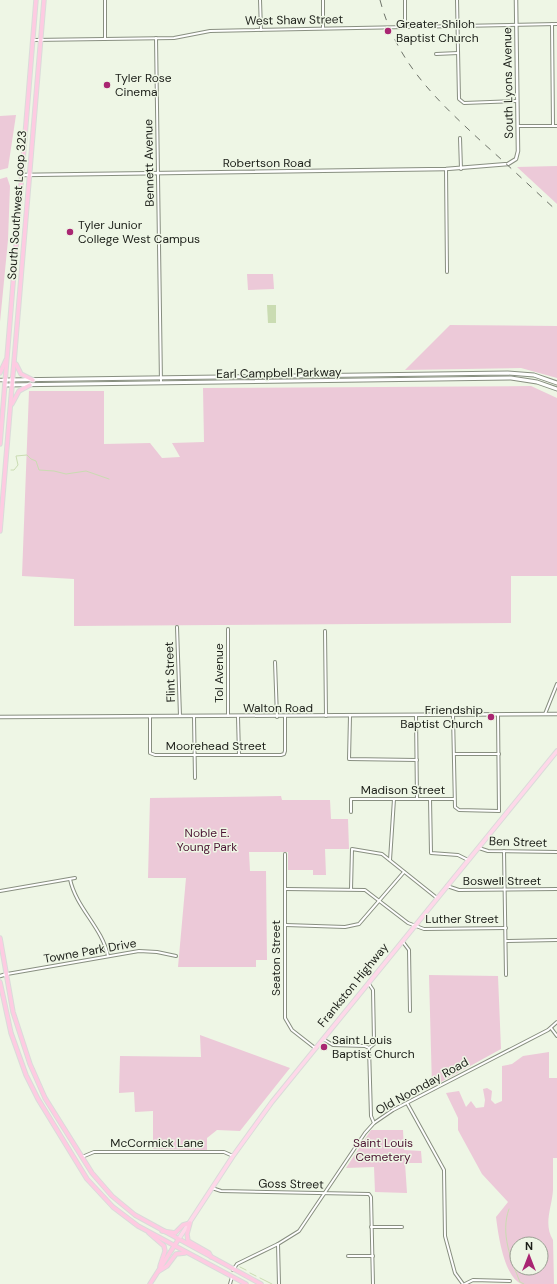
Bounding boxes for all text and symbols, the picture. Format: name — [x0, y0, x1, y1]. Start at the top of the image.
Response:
street label: West Shaw Street — [245, 11, 343, 29]
place label: Greater Shiloh Baptist Church — [396, 16, 479, 46]
marker: Greater Shiloh Baptist Church — [383, 26, 393, 36]
street label: South Lyons Avenue — [499, 27, 517, 139]
place label: Tyler Rose Cinema — [115, 70, 172, 100]
marker: Tyler Rose Cinema — [102, 80, 112, 90]
street label: Bennett Avenue — [140, 119, 158, 207]
street label: South Southwest Loop 323 — [4, 130, 30, 280]
street label: Robertson Road — [223, 155, 311, 171]
place label: Tyler Junior College West Campus — [78, 217, 200, 247]
marker: Tyler Junior College West Campus — [65, 227, 75, 237]
street label: Earl Campbell Parkway — [216, 364, 342, 382]
street label: Flint Street — [161, 641, 179, 703]
street label: Tol Avenue — [211, 643, 227, 703]
street label: Walton Road — [243, 700, 313, 716]
place label: Friendship Baptist Church — [400, 702, 483, 732]
marker: Friendship Baptist Church — [486, 712, 496, 722]
street label: Moorehead Street — [166, 738, 266, 754]
street label: Madison Street — [361, 782, 445, 798]
park label: Noble E. Young Park — [177, 825, 237, 855]
street label: Ben Street — [489, 833, 548, 851]
street label: Boswell Street — [463, 873, 542, 889]
street label: Luther Street — [425, 911, 499, 927]
street label: Seaton Street — [268, 920, 284, 996]
street label: Towne Park Drive — [42, 935, 138, 967]
street label: Frankston Highway — [314, 939, 392, 1030]
place label: Saint Louis Baptist Church — [332, 1032, 415, 1062]
marker: Saint Louis Baptist Church — [319, 1042, 329, 1052]
street label: Old Noonday Road — [373, 1054, 471, 1118]
street label: McCormick Lane — [110, 1135, 204, 1151]
park label: Saint Louis Cemetery — [353, 1135, 413, 1165]
street label: Goss Street — [258, 1175, 324, 1193]
north arrow — [509, 1236, 549, 1276]
text: N — [525, 1239, 533, 1253]

